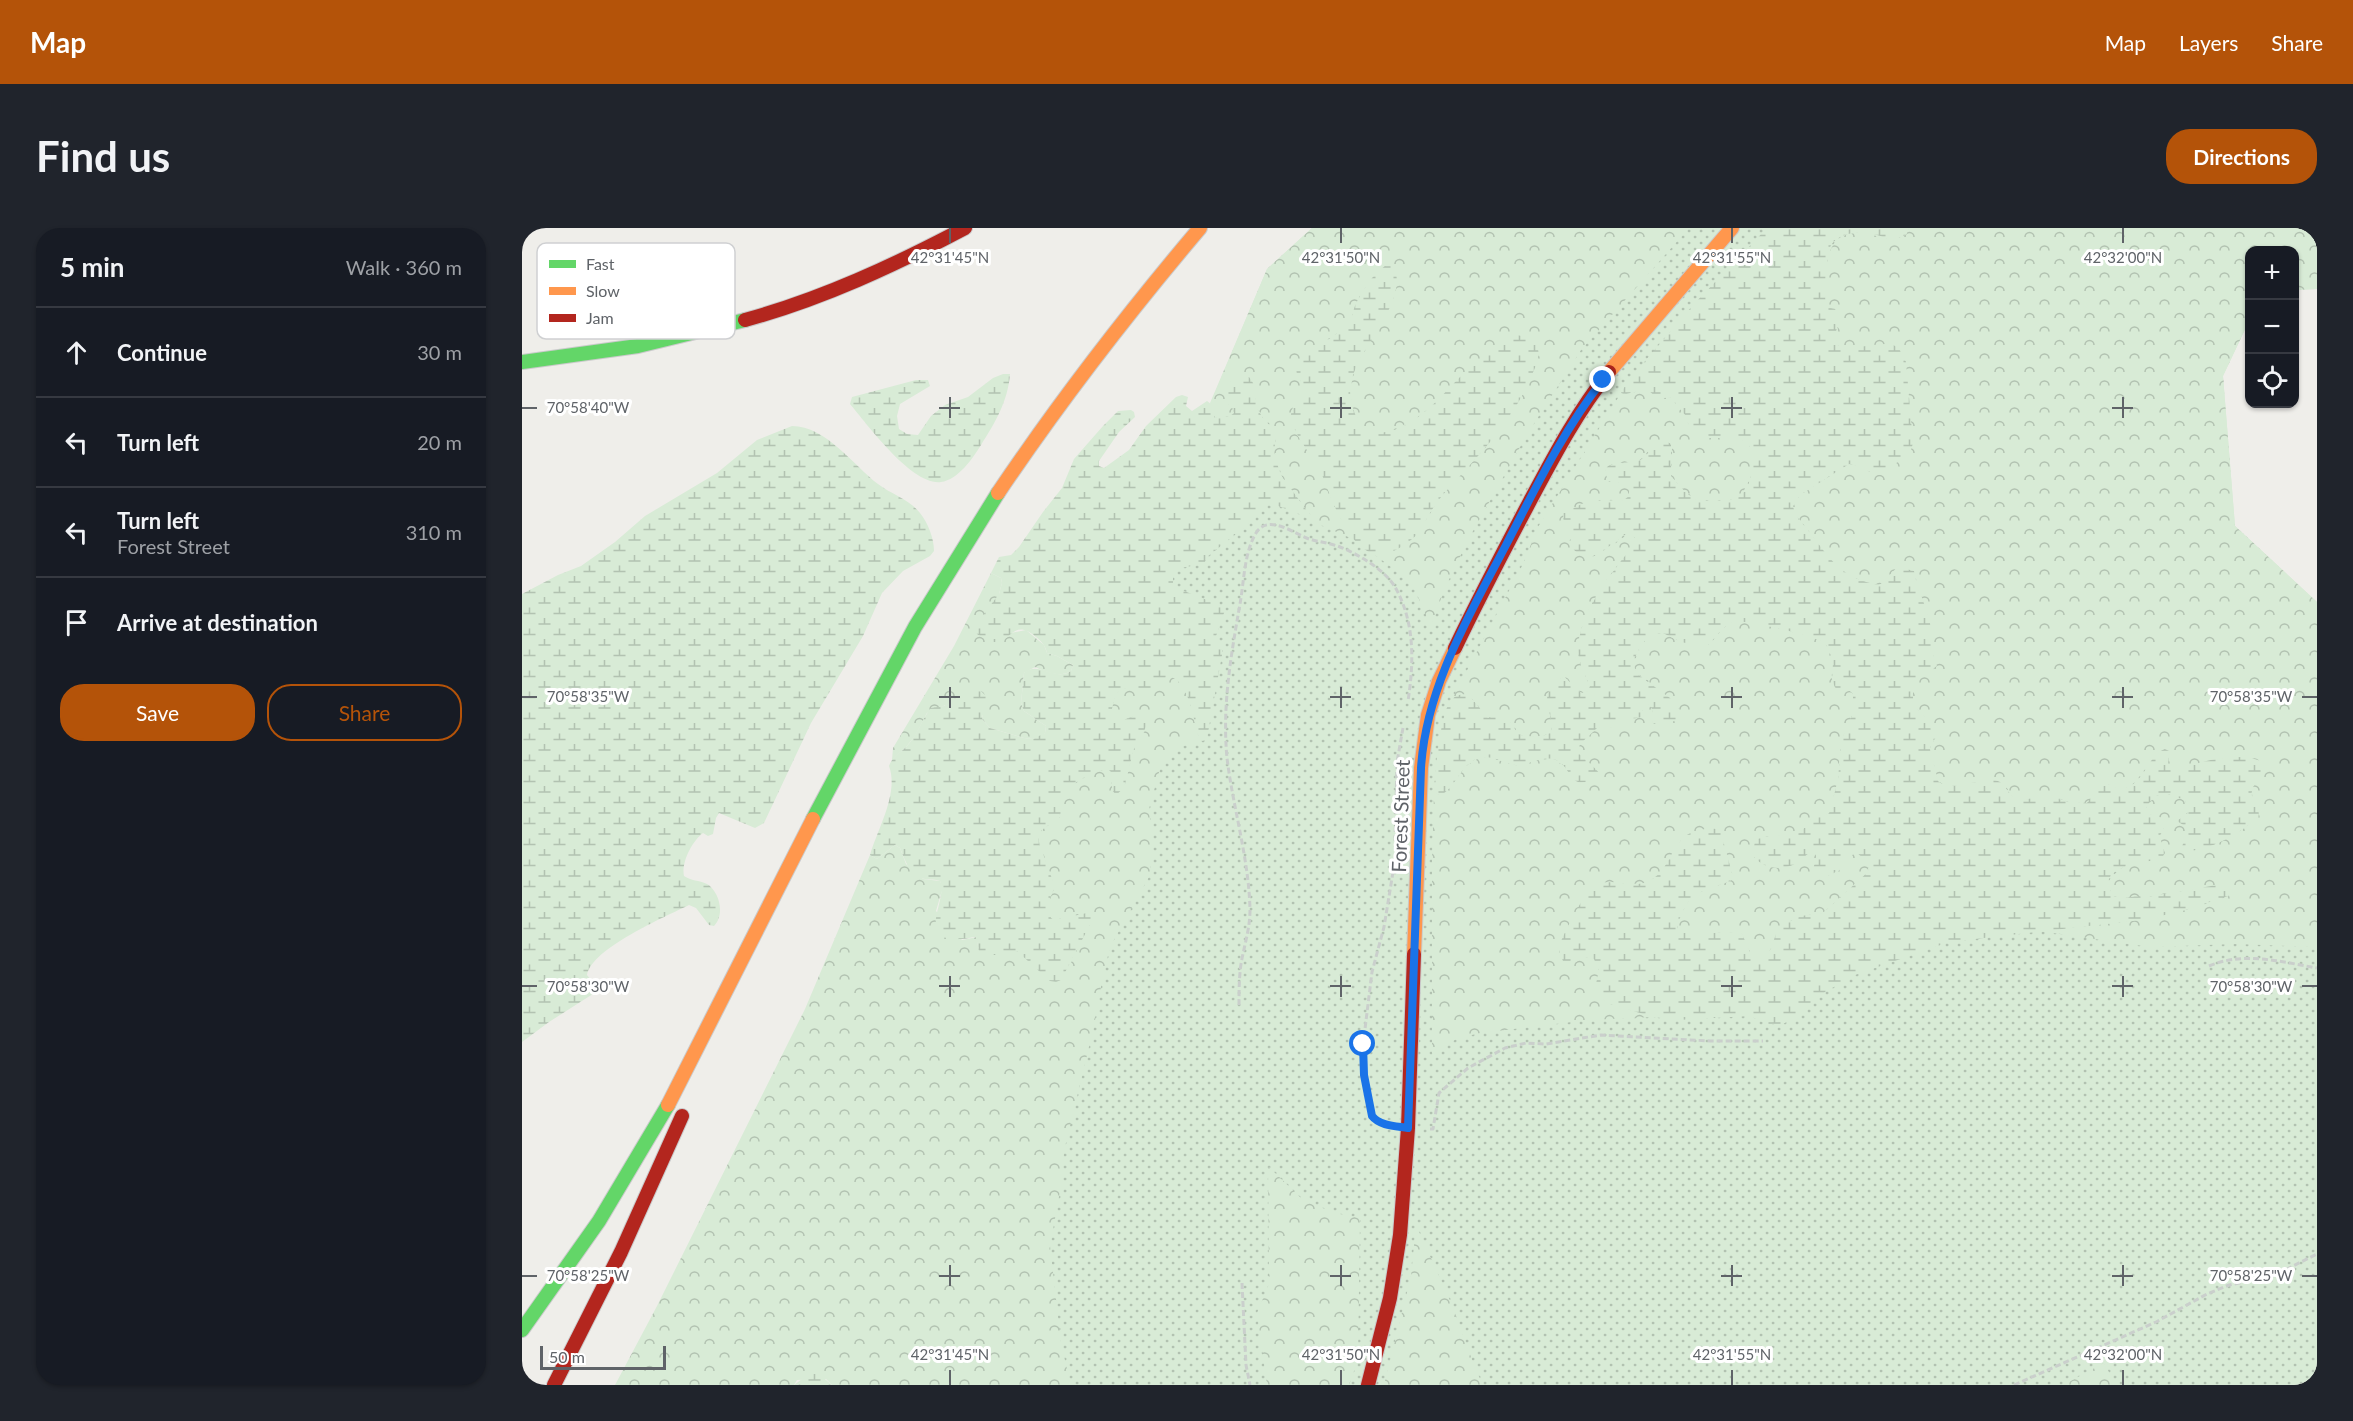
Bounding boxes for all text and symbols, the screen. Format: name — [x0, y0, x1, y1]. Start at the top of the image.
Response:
text: Map — [30, 25, 86, 59]
text: Map — [2105, 30, 2146, 55]
text: Layers — [2179, 30, 2238, 55]
text: Share — [2271, 30, 2323, 55]
button: Directions — [2166, 129, 2317, 184]
text: Find us — [36, 131, 170, 181]
legend — [537, 243, 735, 339]
map controls — [2245, 246, 2299, 408]
button: + — [2245, 246, 2299, 300]
text: 42°31'45"N — [911, 248, 989, 266]
text: 42°31'50"N — [1302, 248, 1380, 266]
text: 42°31'55"N — [1693, 248, 1771, 266]
text: 42°32'00"N — [2084, 248, 2162, 266]
text: 5 min — [60, 251, 124, 283]
text: Fast — [586, 254, 615, 273]
text: Walk · 360 m — [346, 255, 462, 279]
text: Slow — [586, 281, 620, 300]
button: − — [2245, 300, 2299, 354]
text: Jam — [586, 308, 614, 327]
icon: ahead — [60, 336, 93, 369]
text: Continue — [117, 339, 207, 366]
text: 30 m — [417, 340, 462, 364]
button: locate — [2245, 354, 2299, 408]
route end — [1589, 366, 1615, 392]
text: 70°58'40"W — [547, 398, 630, 416]
icon: left — [60, 426, 93, 459]
text: Turn left — [117, 429, 199, 456]
text: 20 m — [417, 430, 462, 454]
text: Turn left — [117, 507, 199, 534]
icon: left — [60, 516, 93, 549]
text: 310 m — [406, 520, 462, 544]
text: Forest Street — [117, 534, 230, 558]
icon: arrive — [60, 606, 93, 639]
text: Arrive at destination — [117, 609, 318, 636]
button: Save — [60, 684, 255, 741]
button: Share — [267, 684, 462, 741]
text: 70°58'35"W — [547, 687, 630, 705]
text: 70°58'35"W — [2210, 687, 2293, 705]
street label: Forest Street — [1386, 759, 1414, 873]
text: 70°58'30"W — [547, 977, 630, 995]
text: 70°58'30"W — [2210, 977, 2293, 995]
route start — [1349, 1030, 1375, 1056]
text: 70°58'25"W — [547, 1266, 630, 1284]
text: 70°58'25"W — [2210, 1266, 2293, 1284]
scale bar — [540, 1343, 666, 1370]
text: 42°31'45"N — [911, 1345, 989, 1363]
text: 42°31'50"N — [1302, 1345, 1380, 1363]
text: 42°31'55"N — [1693, 1345, 1771, 1363]
text: 42°32'00"N — [2084, 1345, 2162, 1363]
text: 50 m — [549, 1347, 585, 1366]

